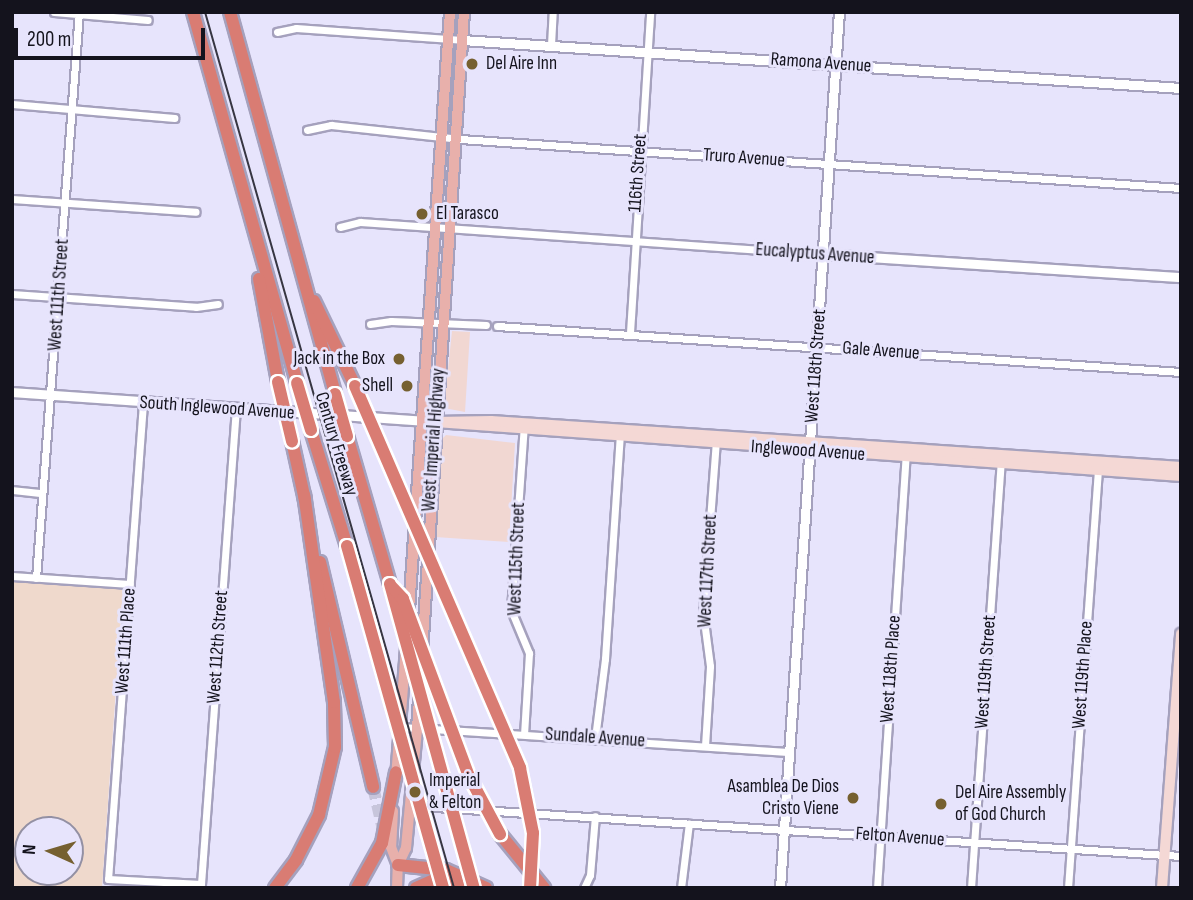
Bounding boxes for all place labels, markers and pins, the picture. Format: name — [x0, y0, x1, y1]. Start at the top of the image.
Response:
place label: Del Aire Inn — [486, 53, 557, 75]
marker: Del Aire Inn — [464, 56, 480, 72]
place label: El Tarasco — [436, 203, 499, 225]
marker: El Tarasco — [414, 206, 430, 222]
place label: Jack in the Box — [293, 348, 385, 370]
marker: Jack in the Box — [391, 351, 407, 367]
place label: Shell — [362, 375, 393, 397]
marker: Shell — [399, 378, 415, 394]
place label: Imperial & Felton — [429, 770, 481, 814]
place label: Asamblea De Dios Cristo Viene — [728, 776, 839, 820]
place label: Del Aire Assembly of God Church — [955, 782, 1066, 826]
marker: Imperial & Felton — [407, 784, 423, 800]
marker: Asamblea De Dios Cristo Viene — [845, 790, 861, 806]
marker: Del Aire Assembly of God Church — [933, 796, 949, 812]

